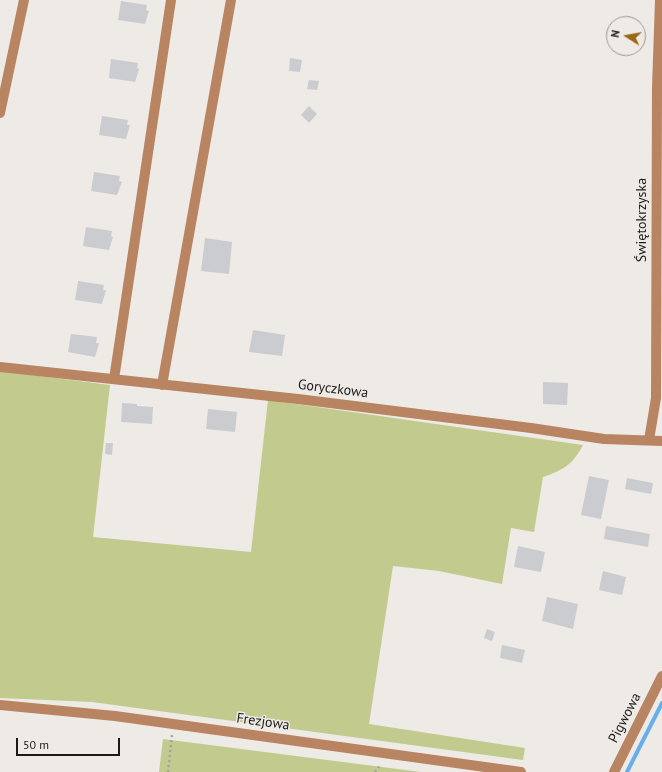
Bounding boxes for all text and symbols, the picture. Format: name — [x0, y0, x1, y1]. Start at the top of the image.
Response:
north arrow — [606, 16, 646, 56]
text: N — [608, 29, 623, 39]
street label: Świętokrzyska — [634, 178, 650, 262]
street label: Goryczkowa — [297, 376, 369, 402]
street label: Pigwowa — [605, 690, 645, 746]
street label: Frezjowa — [235, 710, 291, 734]
scale bar — [18, 730, 122, 756]
text: 50 m — [23, 737, 49, 752]

